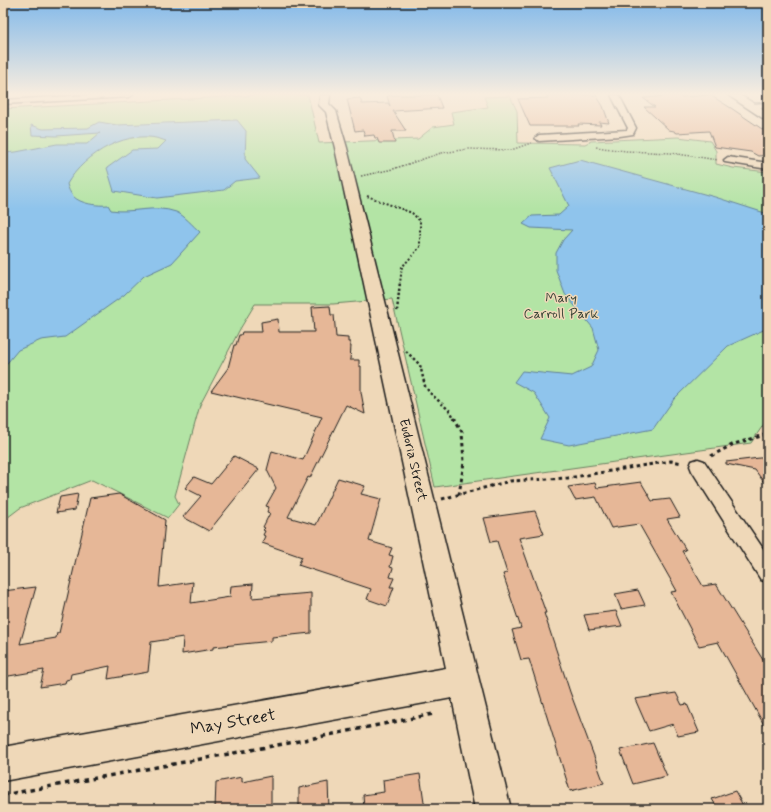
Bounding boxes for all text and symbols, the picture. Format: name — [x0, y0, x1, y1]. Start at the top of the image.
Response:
park label: Mary Carroll Park — [523, 289, 599, 323]
street label: Eudoria Street — [395, 417, 431, 504]
street label: May Street — [189, 704, 277, 740]

